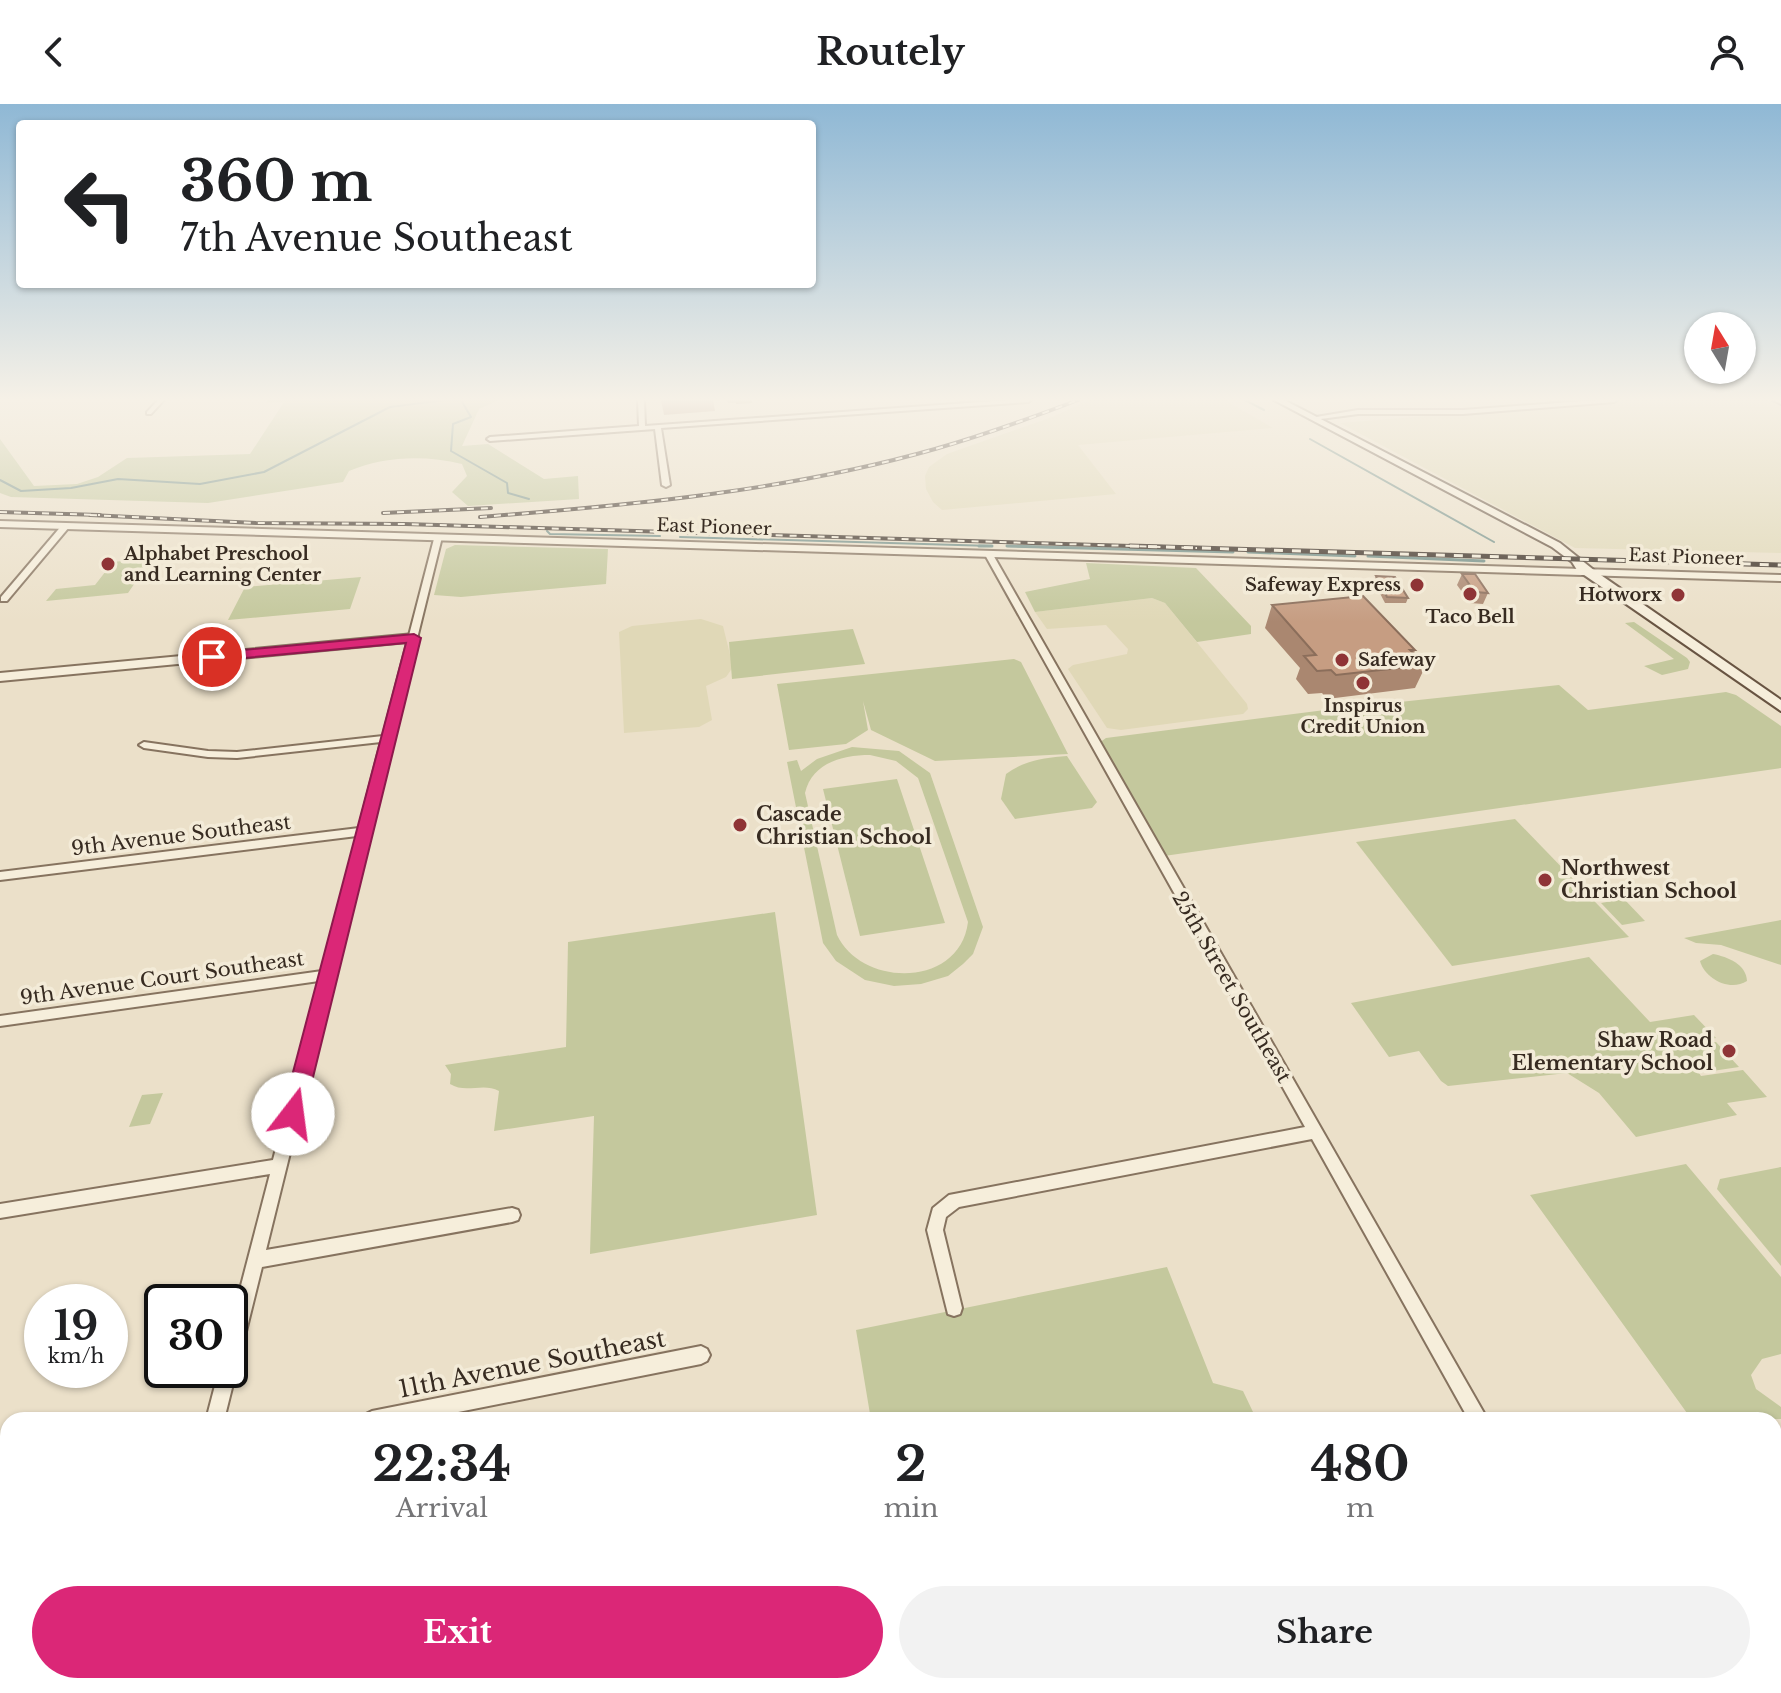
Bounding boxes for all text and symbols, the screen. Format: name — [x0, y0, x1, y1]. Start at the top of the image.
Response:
icon: back — [32, 30, 76, 74]
text: Routely — [816, 30, 965, 75]
icon: person — [1705, 30, 1749, 74]
text: 360 m — [180, 147, 373, 216]
icon: left — [48, 152, 152, 256]
text: 7th Avenue Southeast — [180, 216, 573, 261]
north arrow — [1684, 312, 1756, 384]
map controls — [1684, 312, 1756, 384]
street label: East Pioneer — [656, 514, 772, 540]
place label: Alphabet Preschool and Learning Center — [123, 543, 321, 586]
street label: East Pioneer — [1628, 544, 1744, 570]
marker: Alphabet Preschool and Learning Center — [99, 555, 117, 573]
place label: Safeway Express — [1245, 574, 1401, 596]
marker: Safeway Express — [1408, 576, 1426, 594]
place label: Hotworx — [1578, 584, 1662, 606]
marker: Taco Bell — [1461, 585, 1479, 603]
marker: Hotworx — [1669, 586, 1687, 604]
place label: Taco Bell — [1425, 606, 1515, 628]
pin — [178, 623, 246, 691]
icon: arrive — [190, 635, 234, 679]
place label: Safeway — [1358, 649, 1436, 671]
marker: Safeway — [1333, 651, 1351, 669]
marker: Inspirus Credit Union — [1354, 674, 1372, 692]
place label: Inspirus Credit Union — [1301, 695, 1425, 738]
place label: Cascade Christian School — [756, 802, 932, 849]
street label: 9th Avenue Southeast — [70, 810, 293, 860]
marker: Cascade Christian School — [731, 816, 749, 834]
place label: Northwest Christian School — [1561, 856, 1737, 903]
marker: Northwest Christian School — [1536, 871, 1554, 889]
street label: 25th Street Southeast — [1167, 887, 1297, 1087]
street label: 9th Avenue Court Southeast — [19, 946, 306, 1010]
place label: Shaw Road Elementary School — [1512, 1028, 1713, 1075]
marker: Shaw Road Elementary School — [1720, 1042, 1738, 1060]
position arrow — [251, 1072, 335, 1156]
speed limit sign: 30 — [144, 1284, 248, 1388]
text: 19 — [54, 1301, 98, 1351]
street label: 11th Avenue Southeast — [396, 1323, 668, 1404]
text: km/h — [48, 1344, 104, 1368]
text: 22:34 — [373, 1434, 511, 1494]
text: 2 — [895, 1434, 927, 1494]
text: 480 — [1311, 1434, 1409, 1494]
text: Arrival — [396, 1492, 488, 1524]
text: min — [884, 1492, 938, 1524]
text: m — [1346, 1492, 1374, 1524]
button: Exit — [32, 1586, 883, 1678]
button: Share — [899, 1586, 1750, 1678]

